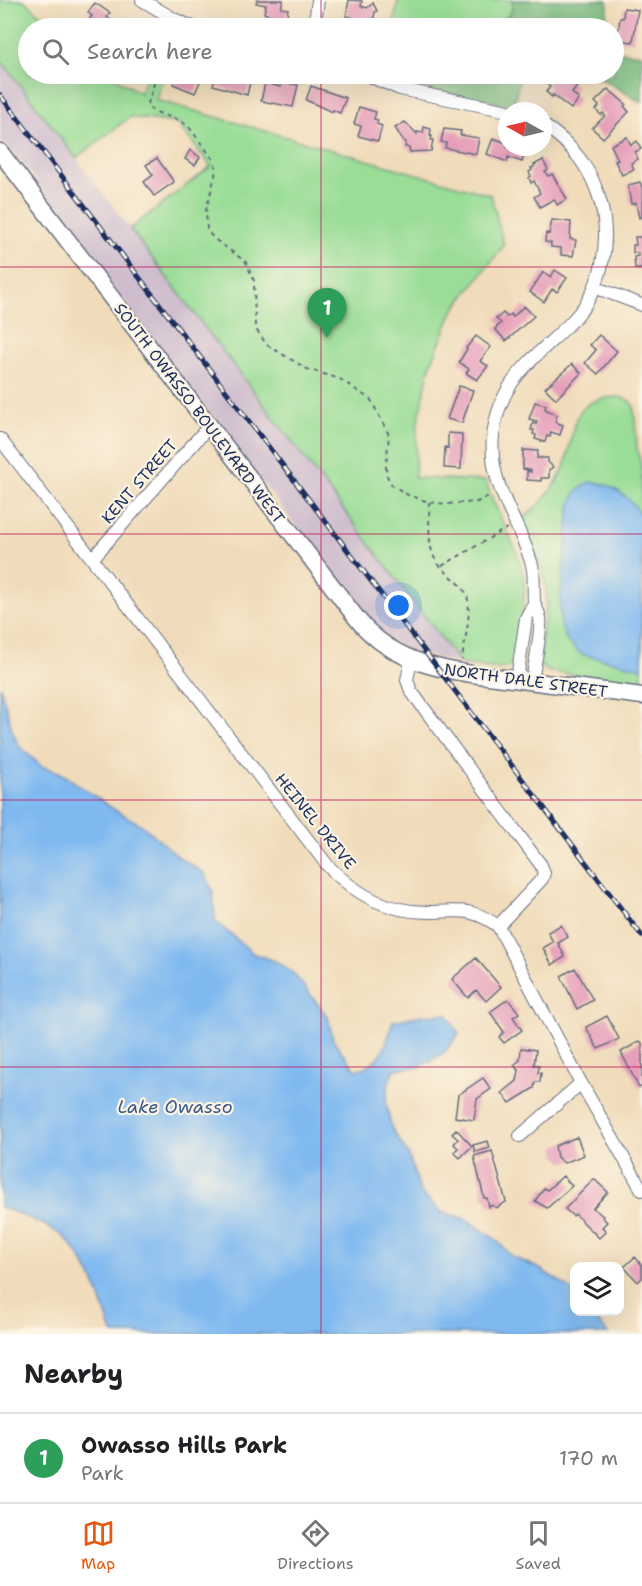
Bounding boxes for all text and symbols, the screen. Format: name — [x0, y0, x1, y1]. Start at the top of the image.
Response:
search box — [18, 18, 624, 84]
icon: search — [39, 35, 72, 68]
text: Search here — [87, 37, 213, 66]
north arrow — [498, 102, 552, 156]
pin: 1 — [308, 288, 346, 338]
street label: SOUTH OWASSO BOULEVARD WEST — [110, 299, 290, 528]
street label: KENT STREET — [97, 435, 182, 528]
your location — [384, 591, 413, 620]
street label: NORTH DALE STREET — [443, 659, 609, 702]
street label: HEINEL DRIVE — [270, 769, 361, 874]
water label: Lake Owasso — [117, 1095, 233, 1119]
map controls — [570, 1262, 624, 1316]
button: layers — [570, 1262, 624, 1316]
text: Nearby — [24, 1356, 123, 1391]
text: Owasso Hills Park — [81, 1431, 287, 1460]
text: 1 — [39, 1445, 48, 1471]
text: 170 m — [559, 1445, 618, 1471]
text: Park — [81, 1460, 124, 1486]
tab: Map — [81, 1517, 115, 1574]
tab: Directions — [277, 1517, 354, 1574]
tab: Saved — [516, 1517, 561, 1574]

